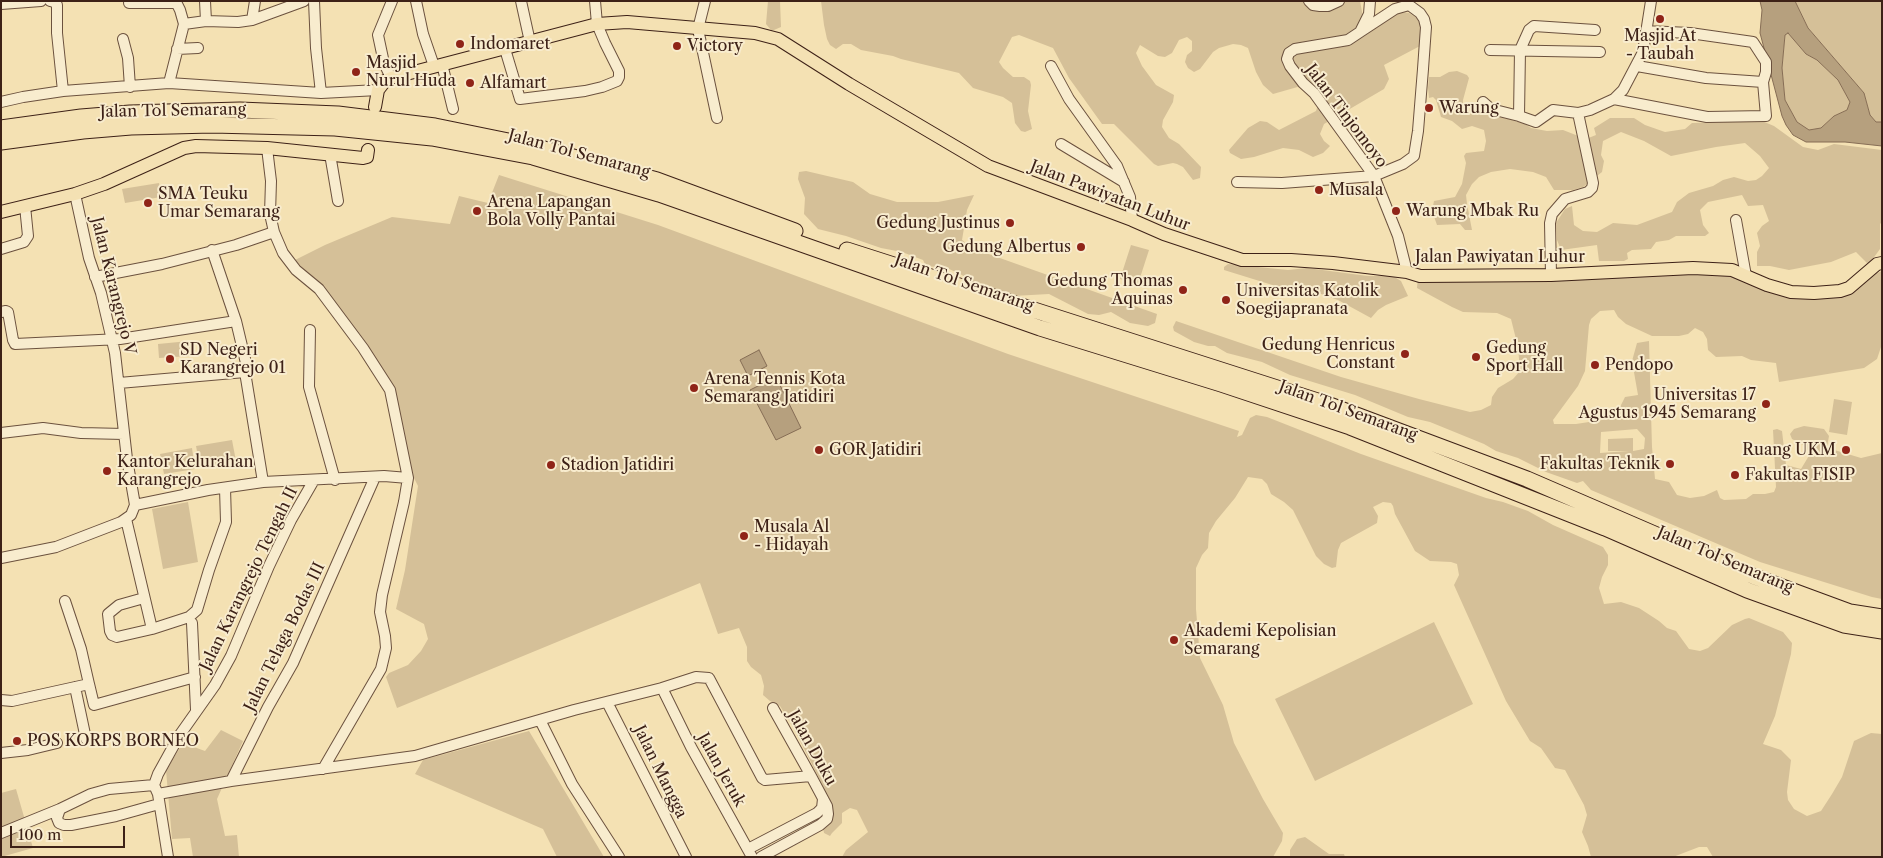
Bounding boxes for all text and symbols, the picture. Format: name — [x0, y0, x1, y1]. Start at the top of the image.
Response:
marker: Masjid At - Taubah — [1654, 13, 1666, 25]
place label: Masjid At - Taubah — [1624, 26, 1696, 64]
place label: Indomaret — [470, 34, 550, 54]
place label: Victory — [687, 36, 743, 56]
marker: Indomaret — [454, 38, 466, 50]
marker: Victory — [671, 40, 683, 52]
place label: Masjid Nurul Huda — [366, 53, 456, 91]
street label: Jalan Tinjomoyo — [1301, 60, 1391, 172]
marker: Masjid Nurul Huda — [350, 66, 362, 78]
place label: Alfamart — [480, 73, 546, 93]
marker: Alfamart — [464, 77, 476, 89]
place label: Warung — [1439, 98, 1499, 118]
street label: Jalan Tol Semarang — [100, 100, 246, 122]
marker: Warung — [1423, 102, 1435, 114]
street label: Jalan Tol Semarang — [506, 126, 652, 182]
street label: Jalan Pawiyatan Luhur — [1027, 157, 1193, 235]
place label: Musala — [1329, 180, 1383, 200]
place label: SMA Teuku Umar Semarang — [158, 184, 280, 222]
marker: Musala — [1313, 184, 1325, 196]
place label: Arena Lapangan Bola Volly Pantai — [487, 192, 616, 230]
marker: SMA Teuku Umar Semarang — [142, 197, 154, 209]
place label: Warung Mbak Ru — [1406, 201, 1539, 221]
marker: Arena Lapangan Bola Volly Pantai — [471, 205, 483, 217]
marker: Warung Mbak Ru — [1390, 205, 1402, 217]
place label: Gedung Justinus — [876, 213, 1000, 233]
street label: Jalan Karangrejo V — [87, 215, 139, 357]
marker: Gedung Justinus — [1004, 217, 1016, 229]
place label: Gedung Albertus — [942, 237, 1071, 257]
marker: Gedung Albertus — [1075, 241, 1087, 253]
street label: Jalan Pawiyatan Luhur — [1415, 247, 1585, 267]
street label: Jalan Tol Semarang — [892, 250, 1036, 316]
place label: Gedung Thomas Aquinas — [1047, 271, 1173, 309]
place label: Universitas Katolik Soegijapranata — [1236, 281, 1379, 319]
marker: Gedung Thomas Aquinas — [1177, 284, 1189, 296]
marker: Universitas Katolik Soegijapranata — [1220, 294, 1232, 306]
place label: Gedung Henricus Constant — [1262, 335, 1395, 373]
place label: Gedung Sport Hall — [1486, 338, 1563, 376]
place label: SD Negeri Karangrejo 01 — [180, 340, 285, 378]
marker: Gedung Henricus Constant — [1399, 348, 1411, 360]
marker: Gedung Sport Hall — [1470, 351, 1482, 363]
marker: SD Negeri Karangrejo 01 — [164, 353, 176, 365]
place label: Pendopo — [1605, 355, 1673, 375]
marker: Pendopo — [1589, 359, 1601, 371]
place label: Arena Tennis Kota Semarang Jatidiri — [704, 369, 845, 407]
street label: Jalan Tol Semarang — [1276, 377, 1420, 445]
marker: Arena Tennis Kota Semarang Jatidiri — [688, 382, 700, 394]
place label: Universitas 17 Agustus 1945 Semarang — [1579, 385, 1756, 423]
marker: Universitas 17 Agustus 1945 Semarang — [1760, 398, 1772, 410]
place label: GOR Jatidiri — [829, 440, 922, 460]
place label: Ruang UKM — [1742, 440, 1836, 460]
marker: GOR Jatidiri — [813, 444, 825, 456]
marker: Ruang UKM — [1840, 444, 1852, 456]
place label: Kantor Kelurahan Karangrejo — [117, 452, 254, 490]
place label: Fakultas Teknik — [1540, 454, 1660, 474]
place label: Stadion Jatidiri — [561, 455, 674, 475]
marker: Fakultas Teknik — [1664, 458, 1676, 470]
marker: Stadion Jatidiri — [545, 459, 557, 471]
marker: Kantor Kelurahan Karangrejo — [101, 465, 113, 477]
place label: Fakultas FISIP — [1745, 465, 1855, 485]
marker: Fakultas FISIP — [1729, 469, 1741, 481]
street label: Jalan Karangrejo Tengah II — [196, 484, 302, 674]
place label: Musala Al - Hidayah — [754, 517, 829, 555]
street label: Jalan Tol Semarang — [1654, 523, 1796, 597]
marker: Musala Al - Hidayah — [738, 530, 750, 542]
street label: Jalan Telaga Bodas III — [241, 559, 329, 715]
place label: Akademi Kepolisian Semarang — [1184, 621, 1337, 659]
marker: Akademi Kepolisian Semarang — [1168, 634, 1180, 646]
street label: Jalan Duku — [783, 707, 841, 789]
street label: Jalan Mangga — [629, 722, 691, 822]
street label: Jalan Jeruk — [693, 730, 749, 810]
place label: POS KORPS BORNEO — [27, 731, 199, 751]
marker: POS KORPS BORNEO — [11, 735, 23, 747]
scale bar — [12, 816, 128, 848]
text: 100 m — [18, 825, 61, 844]

